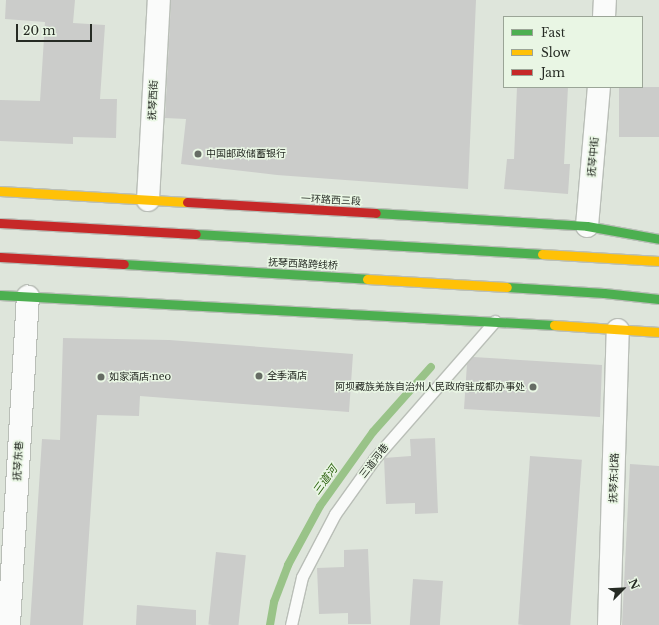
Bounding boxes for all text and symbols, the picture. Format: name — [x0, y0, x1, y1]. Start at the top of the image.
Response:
scale bar — [18, 16, 94, 42]
legend — [503, 16, 643, 88]
text: 20 m — [23, 23, 55, 38]
text: Fast — [541, 25, 565, 40]
text: Slow — [541, 45, 570, 60]
text: Jam — [541, 65, 565, 80]
street label: 抚琴西街 — [146, 80, 160, 120]
street label: 抚琴中街 — [585, 137, 601, 177]
place label: 中国邮政储蓄银行 — [206, 148, 286, 160]
marker: 中国邮政储蓄银行 — [193, 149, 203, 159]
street label: 一环路西三段 — [301, 192, 361, 208]
street label: 抚琴西路跨线桥 — [268, 256, 338, 272]
place label: 全季酒店 — [267, 370, 307, 382]
place label: 如家酒店·neo — [109, 371, 171, 383]
marker: 全季酒店 — [254, 371, 264, 381]
marker: 如家酒店·neo — [96, 372, 106, 382]
place label: 阿坝藏族羌族自治州人民政府驻成都办事处 — [335, 381, 525, 393]
marker: 阿坝藏族羌族自治州人民政府驻成都办事处 — [528, 382, 538, 392]
street label: 抚琴东巷 — [11, 441, 25, 481]
street label: 三道河巷 — [357, 442, 391, 480]
street label: 抚琴东北路 — [607, 453, 621, 503]
water label: 三道河 — [310, 463, 340, 497]
north arrow — [603, 569, 643, 609]
text: N — [625, 577, 642, 592]

